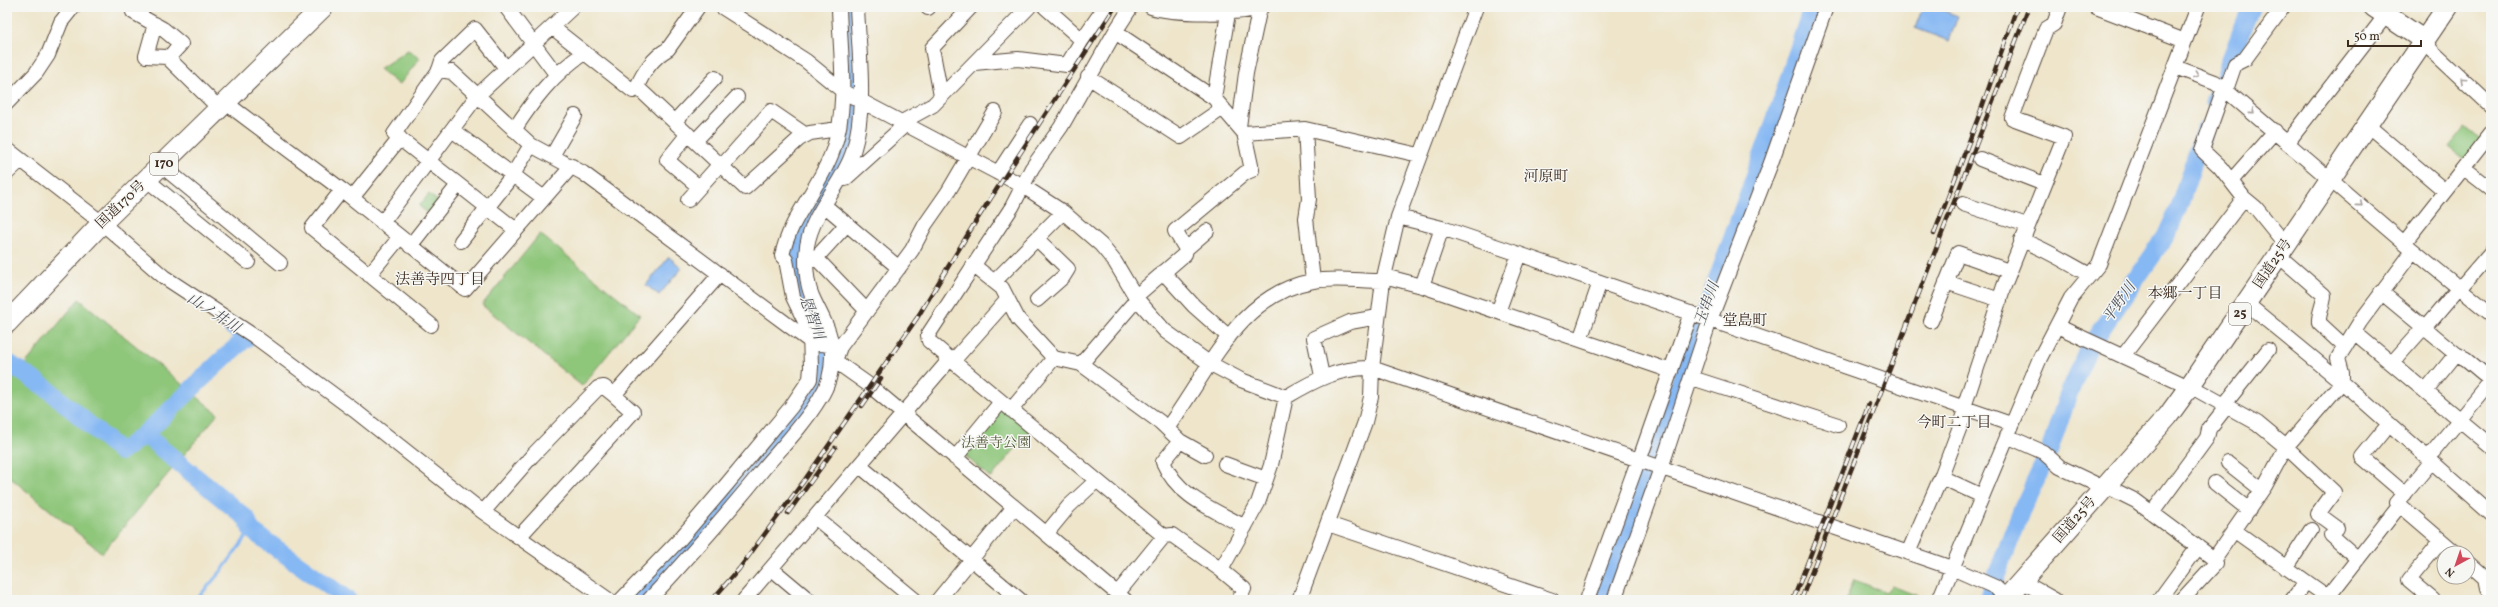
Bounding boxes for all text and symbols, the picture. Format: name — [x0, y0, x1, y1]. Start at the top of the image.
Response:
scale bar — [2348, 22, 2421, 48]
text: 50 m — [2354, 29, 2380, 45]
one-way arrow — [2192, 70, 2199, 78]
one-way arrow — [2460, 77, 2468, 84]
one-way arrow — [2247, 108, 2255, 115]
road number: 170 — [150, 153, 178, 175]
district label: 河原町 — [1523, 167, 1569, 188]
street label: 国道170号 — [92, 177, 150, 233]
one-way arrow — [2355, 199, 2362, 206]
street label: 国道25号 — [2249, 235, 2297, 293]
district label: 法善寺四丁目 — [395, 270, 485, 291]
water label: 玉串川 — [1690, 277, 1726, 329]
water label: 平野川 — [2098, 277, 2143, 327]
district label: 本郷一丁目 — [2147, 284, 2223, 305]
water label: 山ノ井川 — [182, 289, 246, 340]
water label: 恩智川 — [793, 293, 829, 345]
road number: 25 — [2229, 303, 2251, 325]
district label: 堂島町 — [1722, 311, 1768, 332]
district label: 今町二丁目 — [1916, 413, 1992, 434]
park label: 法善寺公園 — [961, 434, 1031, 453]
street label: 国道25号 — [2049, 493, 2101, 547]
north arrow — [2436, 545, 2476, 585]
text: N — [2443, 563, 2458, 580]

